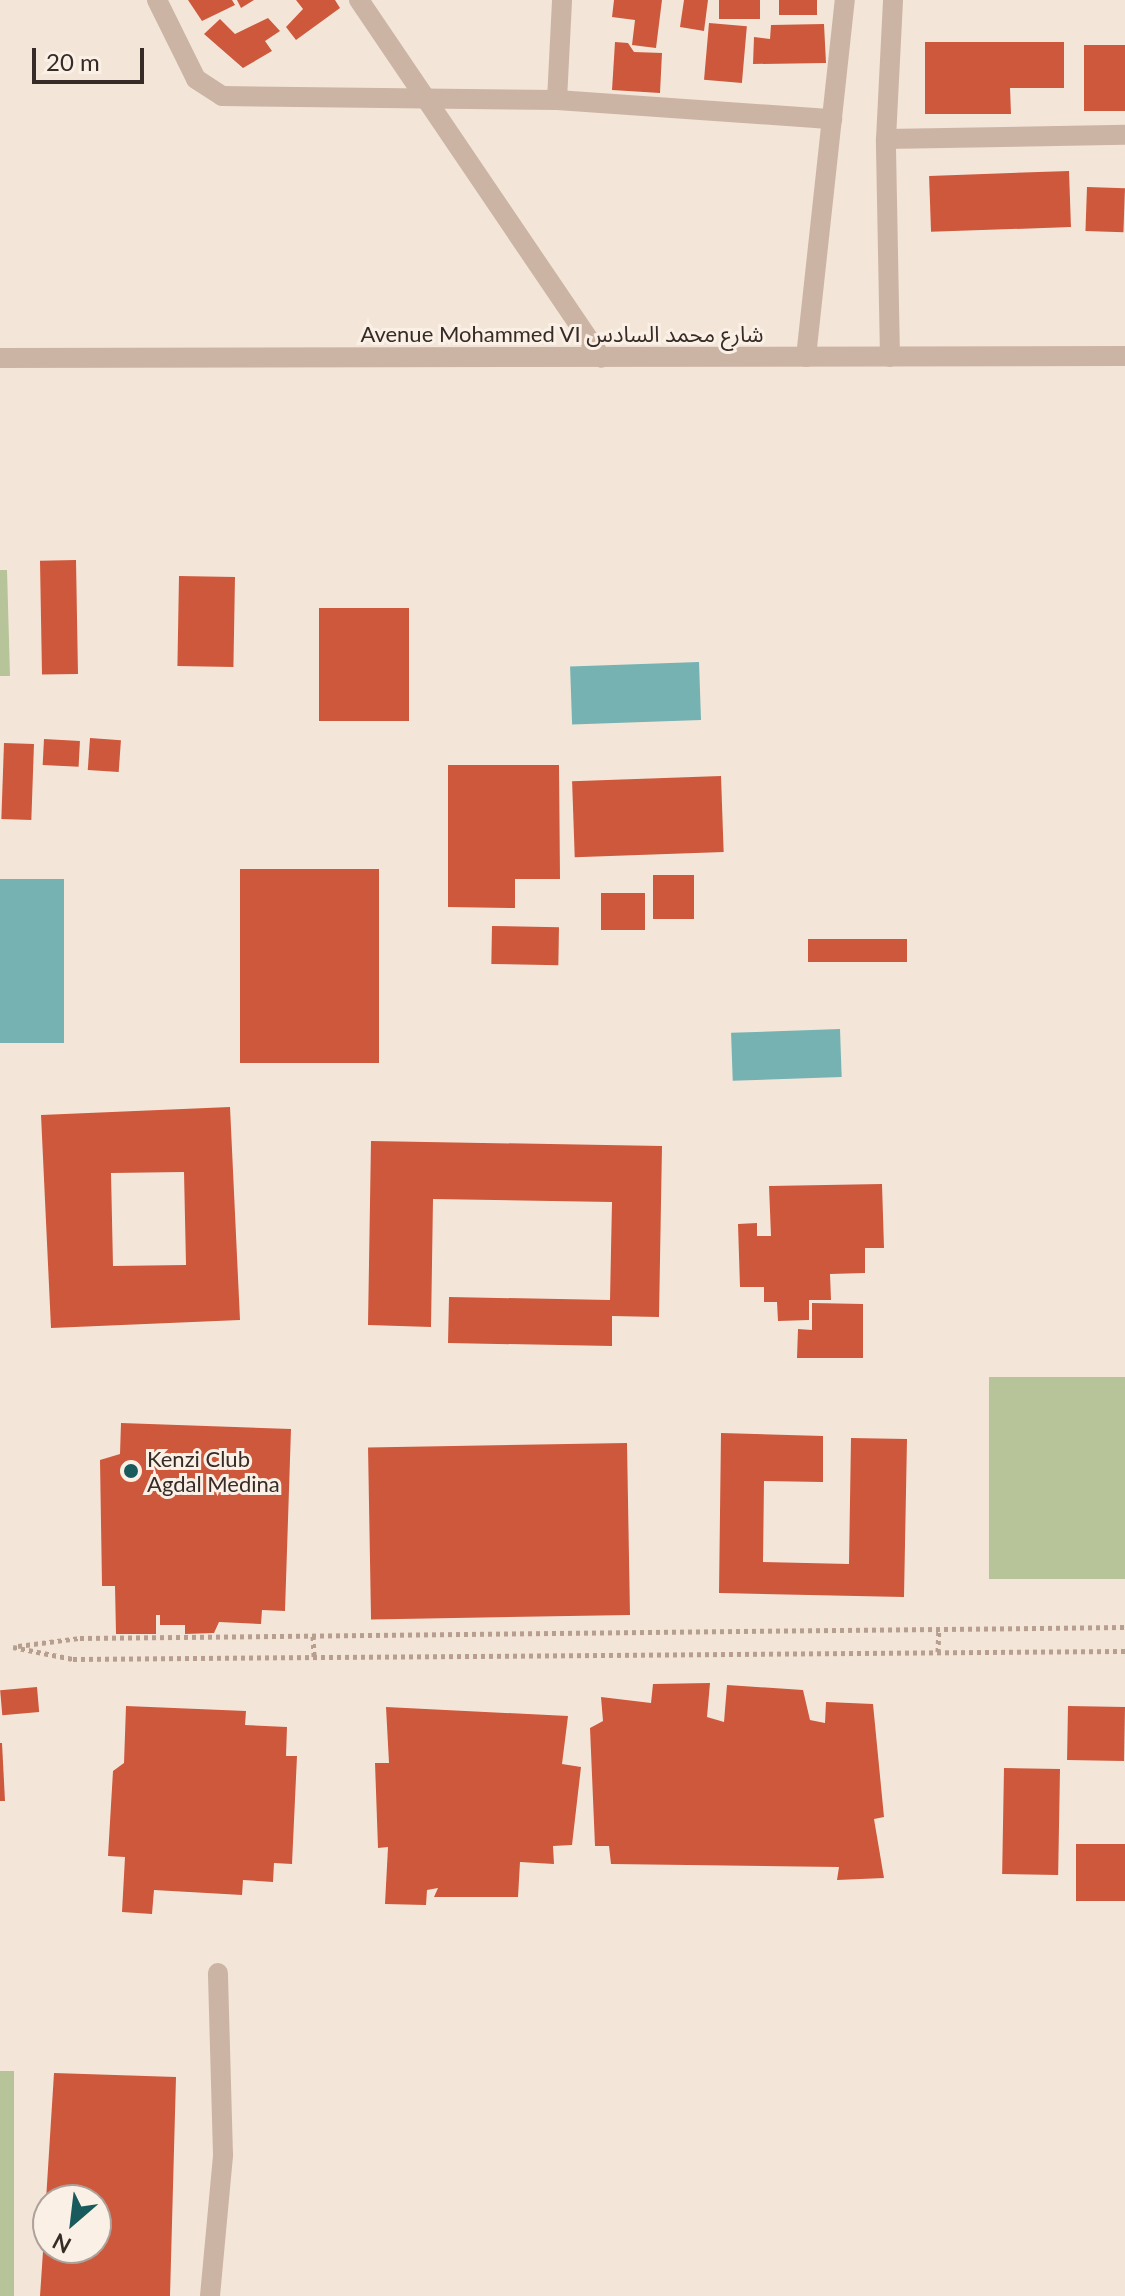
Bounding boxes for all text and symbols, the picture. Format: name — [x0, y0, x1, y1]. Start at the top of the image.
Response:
scale bar — [36, 32, 148, 82]
text: 20 m — [46, 47, 100, 76]
street label: Avenue Mohammed VI شارع محمد السادس — [360, 321, 764, 347]
place label: Kenzi Club Agdal Medina — [147, 1445, 280, 1496]
marker: Kenzi Club Agdal Medina — [122, 1462, 140, 1480]
north arrow — [32, 2184, 112, 2264]
text: N — [48, 2228, 75, 2260]

